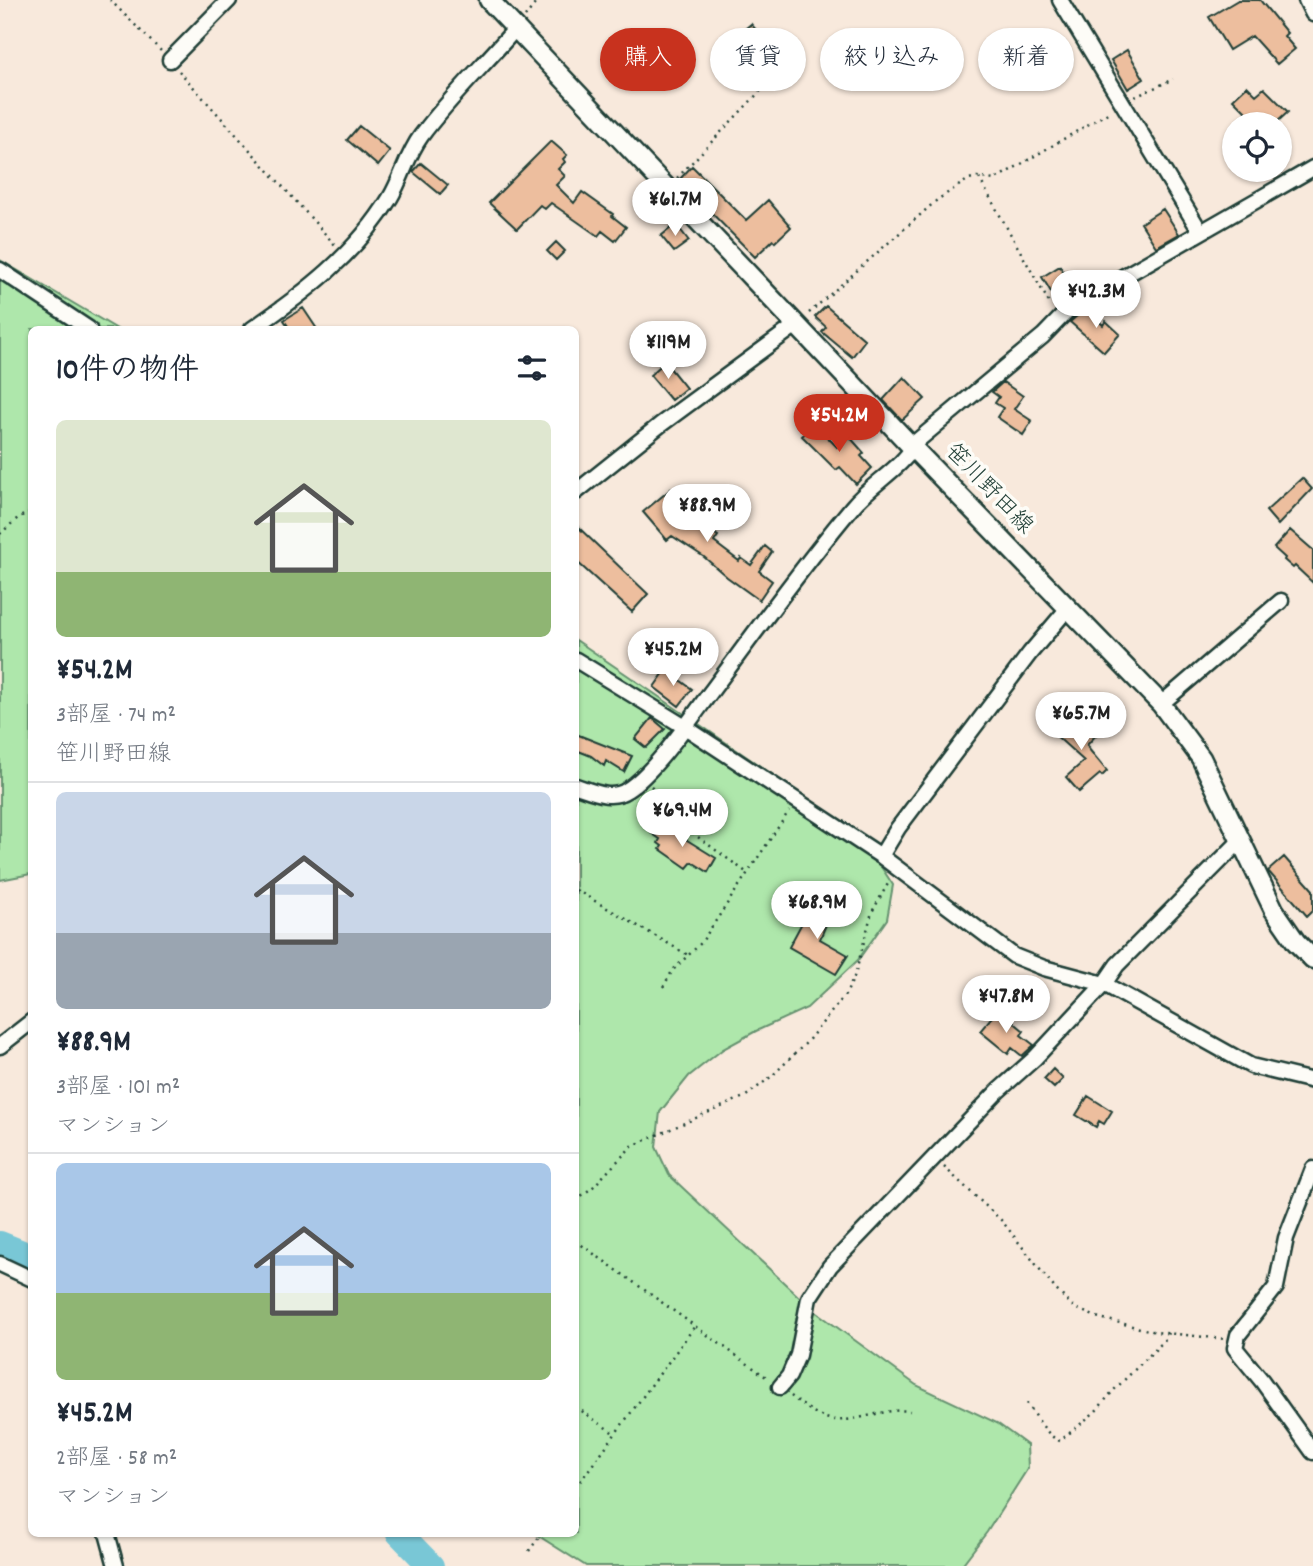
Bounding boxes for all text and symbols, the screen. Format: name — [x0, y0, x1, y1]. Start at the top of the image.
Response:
chip: 購入 — [600, 28, 696, 91]
chip: 賃貸 — [710, 28, 806, 91]
chip: 絞り込み — [820, 28, 964, 91]
chip: 新着 — [978, 28, 1074, 91]
map controls — [1222, 112, 1292, 182]
button: locate — [1222, 112, 1292, 182]
pin: ¥61.7M — [618, 178, 732, 238]
text: ¥61.7M — [648, 184, 702, 217]
pin: ¥42.3M — [1039, 270, 1153, 330]
text: ¥42.3M — [1067, 276, 1125, 309]
pin: ¥119M — [619, 322, 717, 381]
text: ¥119M — [645, 327, 691, 360]
icon: filters — [513, 349, 551, 387]
text: 10件の物件 — [56, 351, 199, 394]
pin: ¥54.2M — [782, 394, 896, 454]
text: ¥54.2M — [810, 400, 868, 433]
street label: 笹川野田線 — [936, 437, 1040, 543]
icon: home — [241, 465, 367, 591]
pin: ¥88.9M — [650, 484, 764, 544]
text: ¥88.9M — [678, 490, 736, 523]
pin: ¥45.2M — [616, 628, 730, 688]
text: ¥45.2M — [644, 634, 702, 667]
text: ¥54.2M — [56, 651, 133, 694]
pin: ¥65.7M — [1024, 692, 1138, 752]
text: ¥65.7M — [1051, 698, 1111, 731]
text: 3部屋 · 74 m² — [56, 700, 176, 733]
text: 笹川野田線 — [56, 739, 171, 772]
pin: ¥69.4M — [625, 790, 739, 849]
text: ¥69.4M — [652, 795, 712, 828]
icon: home — [241, 837, 367, 963]
pin: ¥68.9M — [760, 881, 874, 941]
text: ¥68.9M — [787, 887, 847, 920]
pin: ¥47.8M — [949, 976, 1063, 1035]
text: ¥47.8M — [978, 981, 1034, 1014]
text: ¥88.9M — [56, 1023, 131, 1066]
text: 3部屋 · 101 m² — [56, 1072, 180, 1105]
text: マンション — [56, 1111, 170, 1144]
icon: home — [241, 1208, 367, 1334]
text: ¥45.2M — [56, 1394, 133, 1437]
text: 2部屋 · 58 m² — [56, 1443, 177, 1476]
text: マンション — [56, 1482, 170, 1515]

